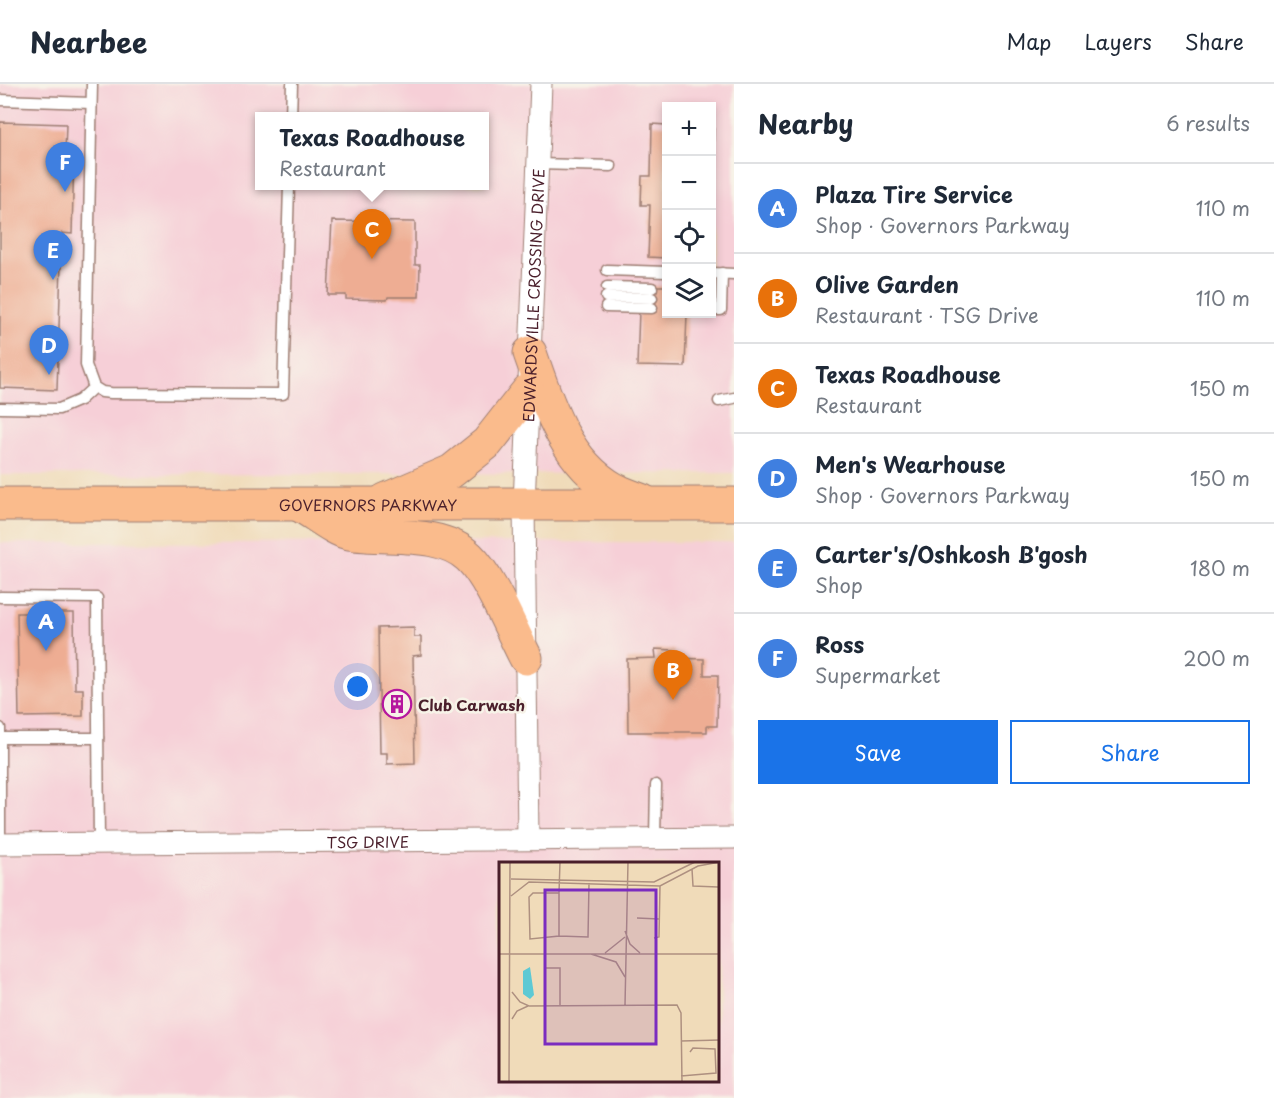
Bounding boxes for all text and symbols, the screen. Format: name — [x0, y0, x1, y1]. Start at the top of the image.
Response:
text: Nearbee — [30, 20, 147, 63]
text: Map — [1007, 25, 1051, 57]
text: Layers — [1084, 25, 1152, 57]
text: Share — [1185, 25, 1244, 57]
map controls — [662, 102, 716, 318]
button: + — [662, 102, 716, 156]
text: Nearby — [758, 104, 853, 143]
text: 6 results — [1166, 108, 1250, 138]
popup — [255, 112, 489, 190]
text: Texas Roadhouse — [279, 120, 465, 153]
pin: F — [46, 142, 84, 192]
text: Restaurant — [279, 153, 386, 183]
button: − — [662, 156, 716, 210]
street label: EDWARDSVILLE CROSSING DRIVE — [516, 168, 549, 422]
text: Plaza Tire Service — [815, 177, 1013, 210]
text: A — [770, 193, 785, 223]
text: 110 m — [1196, 193, 1250, 223]
pin: C — [352, 210, 392, 259]
button: locate — [662, 210, 716, 264]
text: Shop · Governors Parkway — [815, 210, 1070, 240]
pin: E — [34, 230, 72, 280]
button: layers — [662, 264, 716, 318]
text: Olive Garden — [815, 267, 959, 300]
text: B — [771, 283, 784, 313]
text: 110 m — [1196, 283, 1250, 313]
text: Restaurant · TSG Drive — [815, 300, 1039, 330]
pin: D — [29, 326, 68, 375]
text: Texas Roadhouse — [815, 357, 1001, 390]
text: C — [770, 373, 785, 403]
text: 150 m — [1190, 373, 1250, 403]
text: Restaurant — [815, 390, 922, 420]
text: Men's Wearhouse — [815, 447, 1006, 480]
text: D — [770, 463, 785, 493]
text: 150 m — [1190, 463, 1250, 493]
text: Shop · Governors Parkway — [815, 480, 1070, 510]
street label: GOVERNORS PARKWAY — [279, 493, 457, 516]
text: Carter's/Oshkosh B'gosh — [815, 537, 1088, 570]
text: E — [771, 553, 784, 583]
text: 180 m — [1190, 553, 1250, 583]
text: Shop — [815, 570, 863, 600]
pin: A — [26, 602, 66, 651]
text: Ross — [815, 627, 864, 660]
text: F — [772, 643, 783, 673]
text: 200 m — [1183, 643, 1250, 673]
pin: B — [654, 650, 692, 700]
text: Supermarket — [815, 660, 941, 690]
your location — [343, 672, 372, 701]
building icon: Club Carwash — [381, 688, 413, 720]
place label: Club Carwash — [418, 693, 525, 716]
button: Save — [758, 720, 998, 784]
button: Share — [1010, 720, 1250, 784]
street label: TSG DRIVE — [327, 829, 409, 853]
inset map — [499, 862, 719, 1083]

